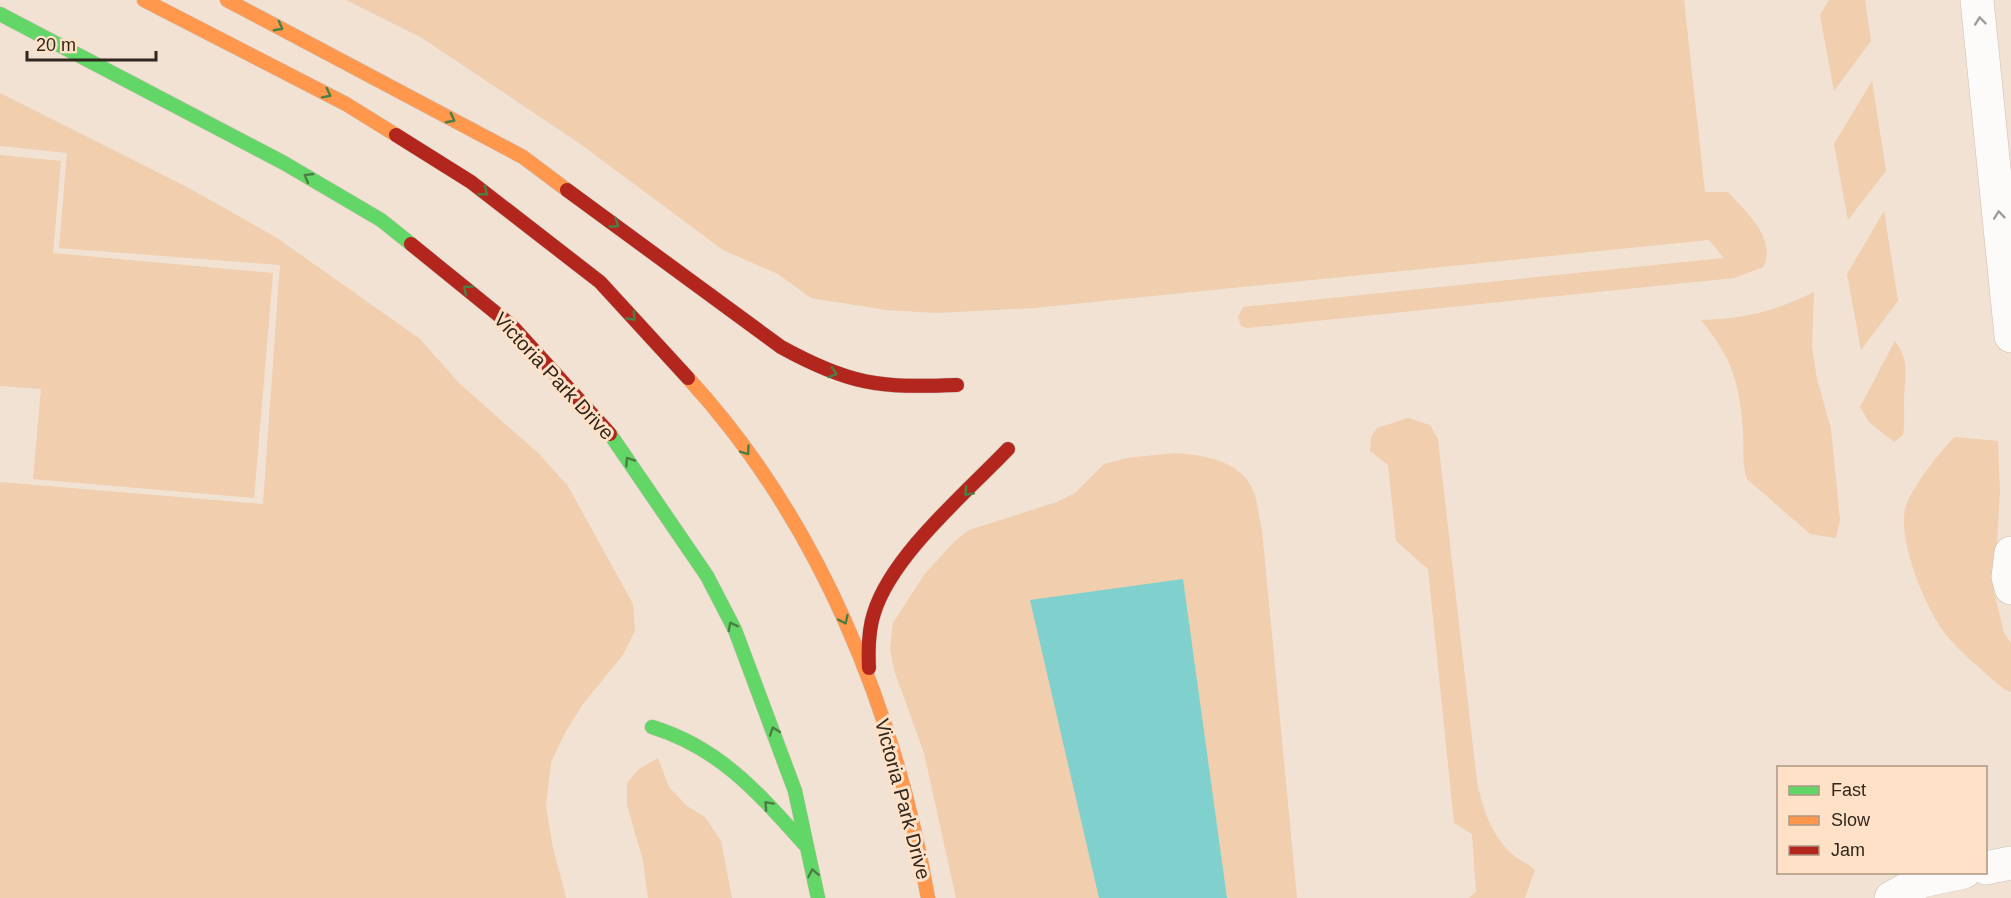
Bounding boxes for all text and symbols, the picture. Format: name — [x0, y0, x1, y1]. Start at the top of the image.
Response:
one-way arrow — [1974, 17, 1987, 26]
one-way arrow — [273, 20, 283, 31]
scale bar — [27, 24, 156, 62]
text: 20 m — [36, 35, 76, 55]
one-way arrow — [320, 87, 331, 98]
one-way arrow — [445, 112, 455, 123]
one-way arrow — [304, 173, 314, 184]
one-way arrow — [477, 185, 488, 196]
one-way arrow — [1993, 211, 2006, 220]
one-way arrow — [608, 217, 619, 228]
one-way arrow — [463, 285, 474, 296]
street label: Victoria Park Drive — [490, 308, 618, 444]
one-way arrow — [625, 310, 636, 321]
one-way arrow — [827, 366, 838, 378]
one-way arrow — [739, 445, 750, 456]
one-way arrow — [625, 456, 636, 467]
one-way arrow — [964, 485, 975, 496]
one-way arrow — [837, 613, 849, 624]
one-way arrow — [728, 621, 740, 632]
street label: Victoria Park Drive — [871, 716, 935, 882]
one-way arrow — [769, 727, 782, 737]
legend — [1777, 766, 1987, 874]
text: Fast — [1831, 780, 1866, 800]
one-way arrow — [765, 801, 776, 812]
text: Slow — [1831, 810, 1871, 830]
text: Jam — [1831, 840, 1865, 860]
one-way arrow — [807, 868, 820, 878]

